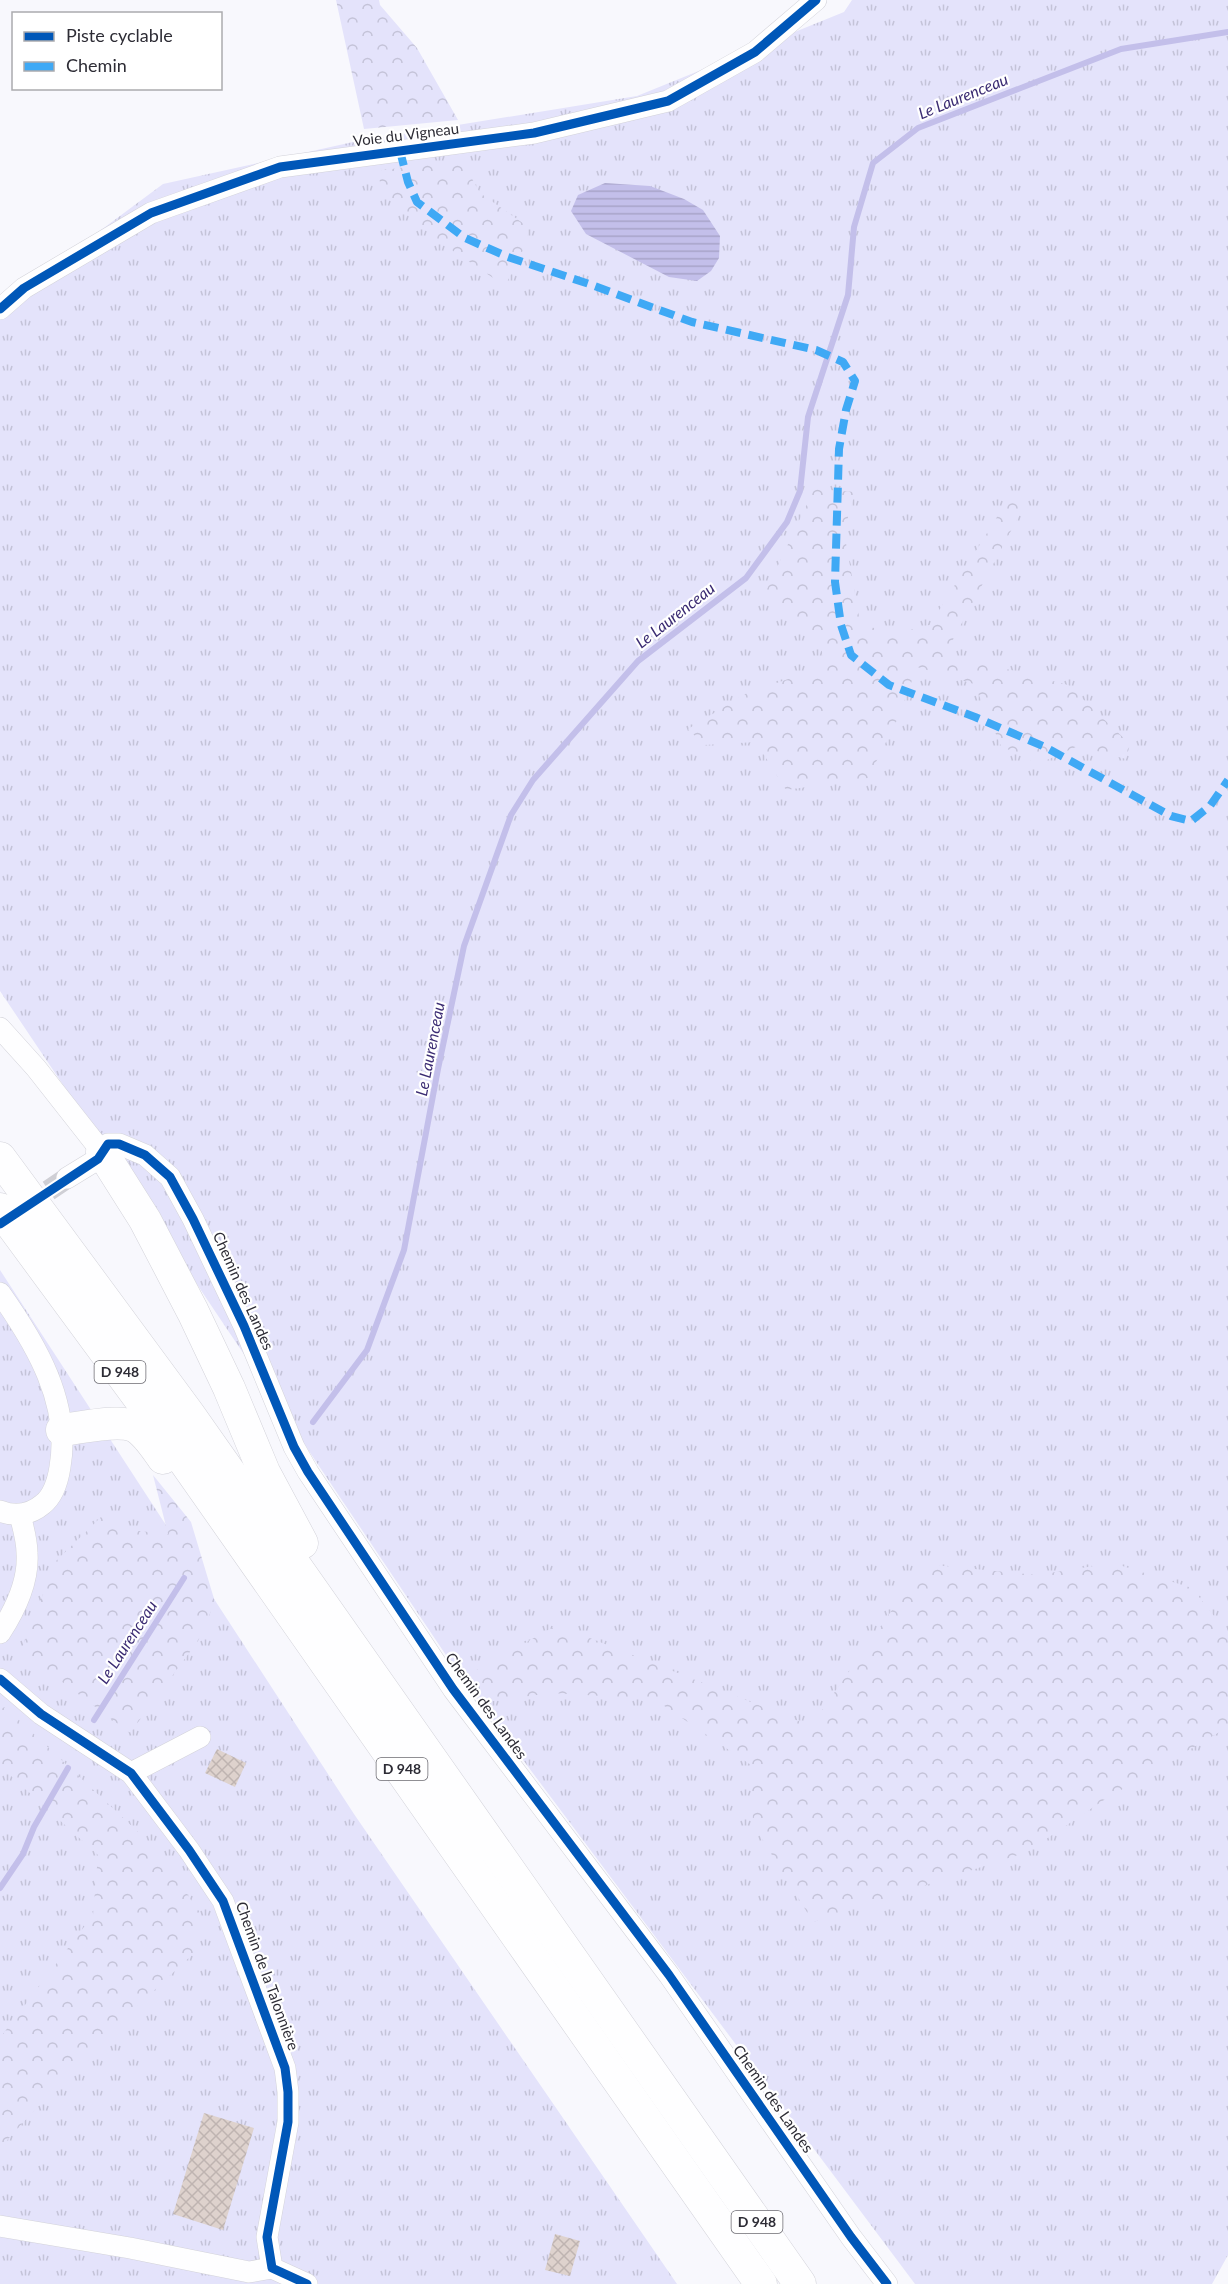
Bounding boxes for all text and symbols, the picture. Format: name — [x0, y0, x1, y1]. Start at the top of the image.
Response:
legend — [12, 12, 222, 90]
text: Piste cyclable — [66, 24, 173, 46]
text: Chemin — [66, 54, 127, 76]
water label: Le Laurenceau — [915, 69, 1010, 122]
street label: Voie du Vigneau — [352, 119, 460, 149]
water label: Le Laurenceau — [631, 578, 718, 651]
water label: Le Laurenceau — [411, 1000, 448, 1097]
street label: Chemin des Landes — [210, 1229, 278, 1352]
road number: D 948 — [94, 1361, 146, 1383]
water label: Le Laurenceau — [93, 1597, 160, 1687]
street label: Chemin des Landes — [442, 1649, 532, 1762]
road number: D 948 — [376, 1758, 428, 1780]
street label: Chemin de la Talonnière — [233, 1899, 303, 2053]
street label: Chemin des Landes — [730, 2041, 818, 2156]
road number: D 948 — [732, 2211, 783, 2233]

